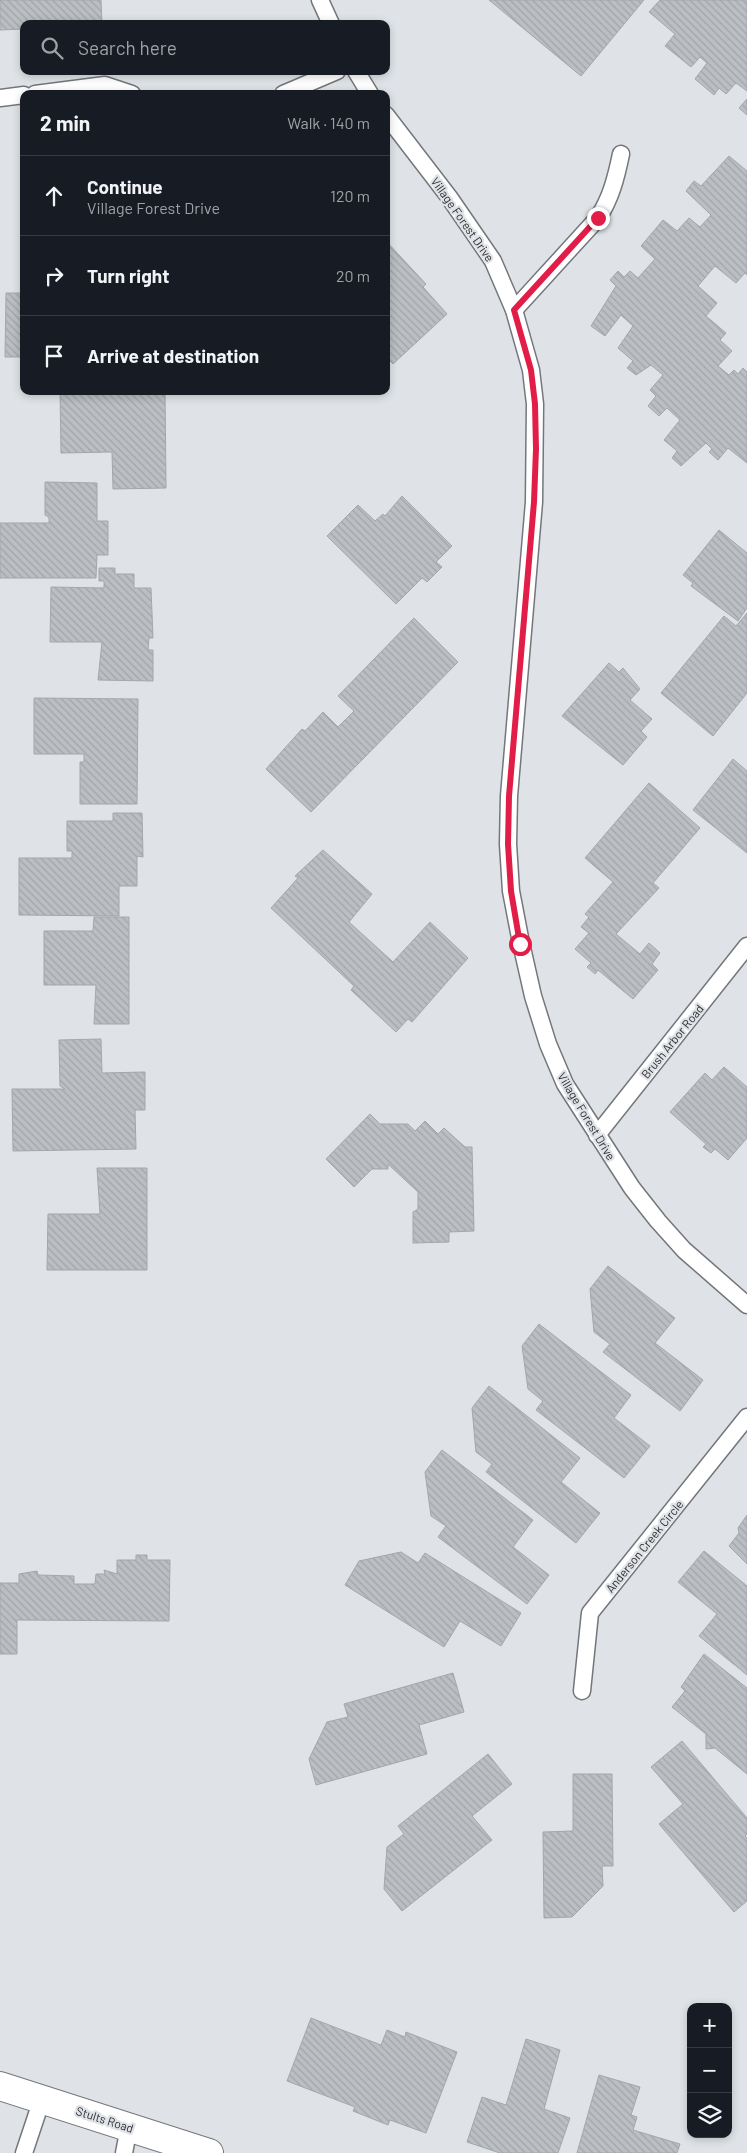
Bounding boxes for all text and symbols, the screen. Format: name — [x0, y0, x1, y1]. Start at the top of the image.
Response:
search box — [20, 20, 390, 75]
icon: search — [38, 34, 66, 62]
text: Search here — [78, 36, 177, 59]
text: 2 min — [40, 110, 90, 135]
text: Walk · 140 m — [287, 113, 370, 132]
street label: Village Forest Drive — [429, 174, 497, 264]
text: Continue — [87, 175, 163, 198]
icon: ahead — [40, 182, 68, 210]
text: 120 m — [330, 186, 370, 205]
text: Village Forest Drive — [87, 198, 220, 217]
route end — [587, 207, 610, 230]
icon: right — [40, 262, 68, 290]
text: Turn right — [87, 264, 169, 287]
text: 20 m — [336, 266, 370, 285]
icon: arrive — [40, 342, 68, 370]
text: Arrive at destination — [87, 344, 259, 367]
route start — [509, 933, 532, 956]
street label: Brush Arbor Road — [638, 1001, 706, 1081]
street label: Village Forest Drive — [555, 1070, 619, 1162]
street label: Anderson Creek Circle — [602, 1497, 686, 1595]
map controls — [687, 2003, 732, 2138]
button: + — [687, 2003, 732, 2048]
button: − — [687, 2048, 732, 2093]
button: layers — [687, 2093, 732, 2138]
street label: Stults Road — [74, 2103, 136, 2135]

